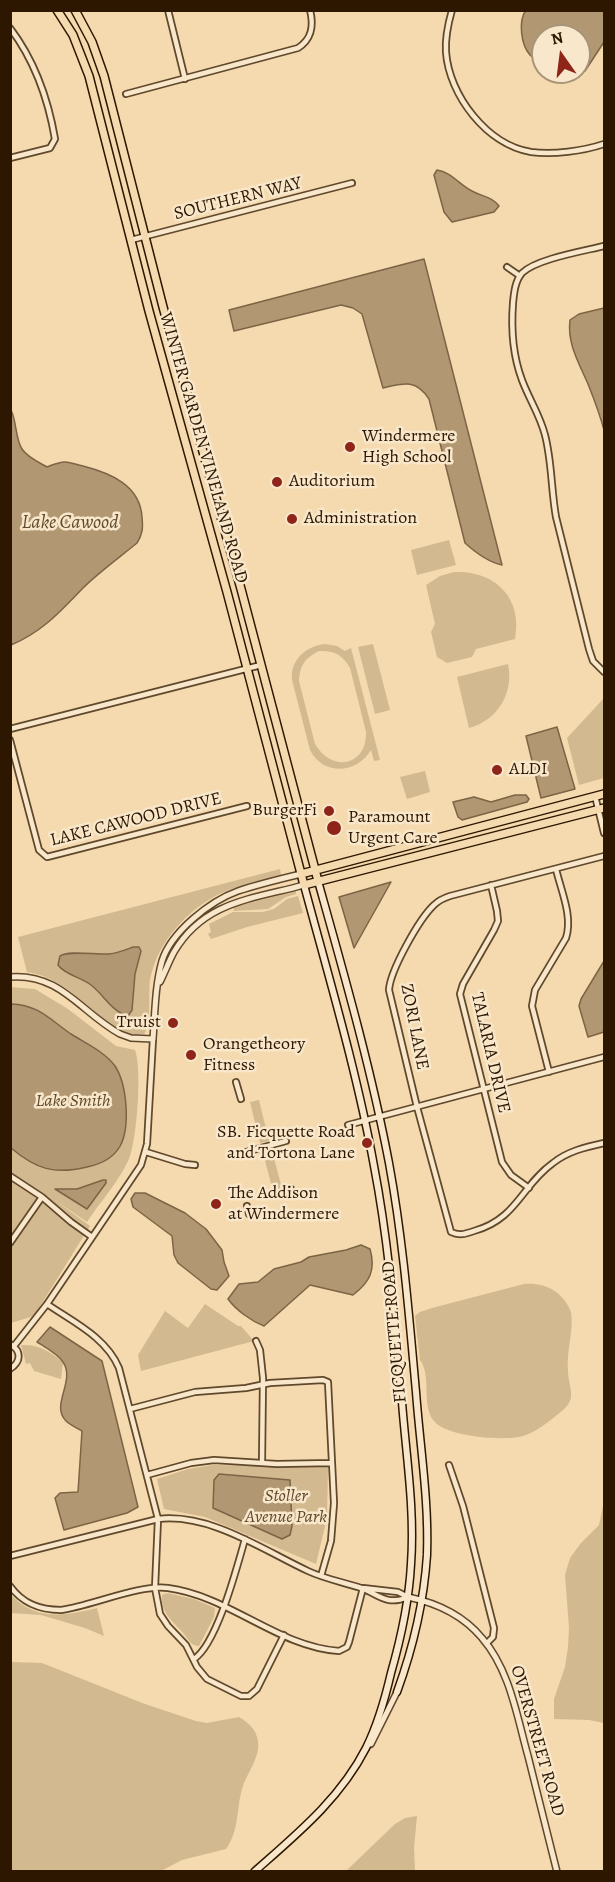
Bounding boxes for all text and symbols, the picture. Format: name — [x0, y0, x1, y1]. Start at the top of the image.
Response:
north arrow — [531, 24, 591, 84]
text: N — [549, 26, 565, 51]
street label: SOUTHERN WAY — [172, 173, 304, 225]
street label: WINTER GARDEN VINELAND ROAD — [154, 310, 252, 586]
place label: Windermere High School — [362, 426, 455, 468]
marker: Windermere High School — [343, 440, 357, 454]
place label: Auditorium — [289, 471, 375, 493]
marker: Auditorium — [270, 475, 284, 489]
place label: Administration — [304, 508, 417, 530]
water label: Lake Cawood — [22, 511, 118, 535]
marker: Administration — [285, 512, 299, 526]
place label: ALDI — [509, 759, 547, 781]
marker: ALDI — [490, 763, 504, 777]
street label: LAKE CAWOOD DRIVE — [48, 788, 224, 852]
place label: BurgerFi — [252, 800, 317, 822]
marker: BurgerFi — [322, 804, 336, 818]
place label: Paramount Urgent Care — [348, 807, 438, 850]
marker: Paramount Urgent Care — [325, 819, 343, 837]
street label: ZORI LANE — [395, 982, 433, 1072]
street label: TALARIA DRIVE — [466, 991, 514, 1115]
place label: Truist — [117, 1012, 161, 1034]
marker: Truist — [166, 1016, 180, 1030]
place label: Orangetheory Fitness — [203, 1034, 305, 1076]
marker: Orangetheory Fitness — [184, 1048, 198, 1062]
park label: Lake Smith — [35, 1091, 111, 1113]
place label: SB. Ficquette Road and Tortona Lane — [217, 1122, 355, 1164]
marker: SB. Ficquette Road and Tortona Lane — [360, 1136, 374, 1150]
place label: The Addison at Windermere — [228, 1183, 339, 1226]
marker: The Addison at Windermere — [209, 1197, 223, 1211]
street label: FICQUETTE ROAD — [378, 1260, 412, 1404]
park label: Stoller Avenue Park — [245, 1486, 327, 1528]
street label: OVERSTREET ROAD — [505, 1663, 569, 1819]

